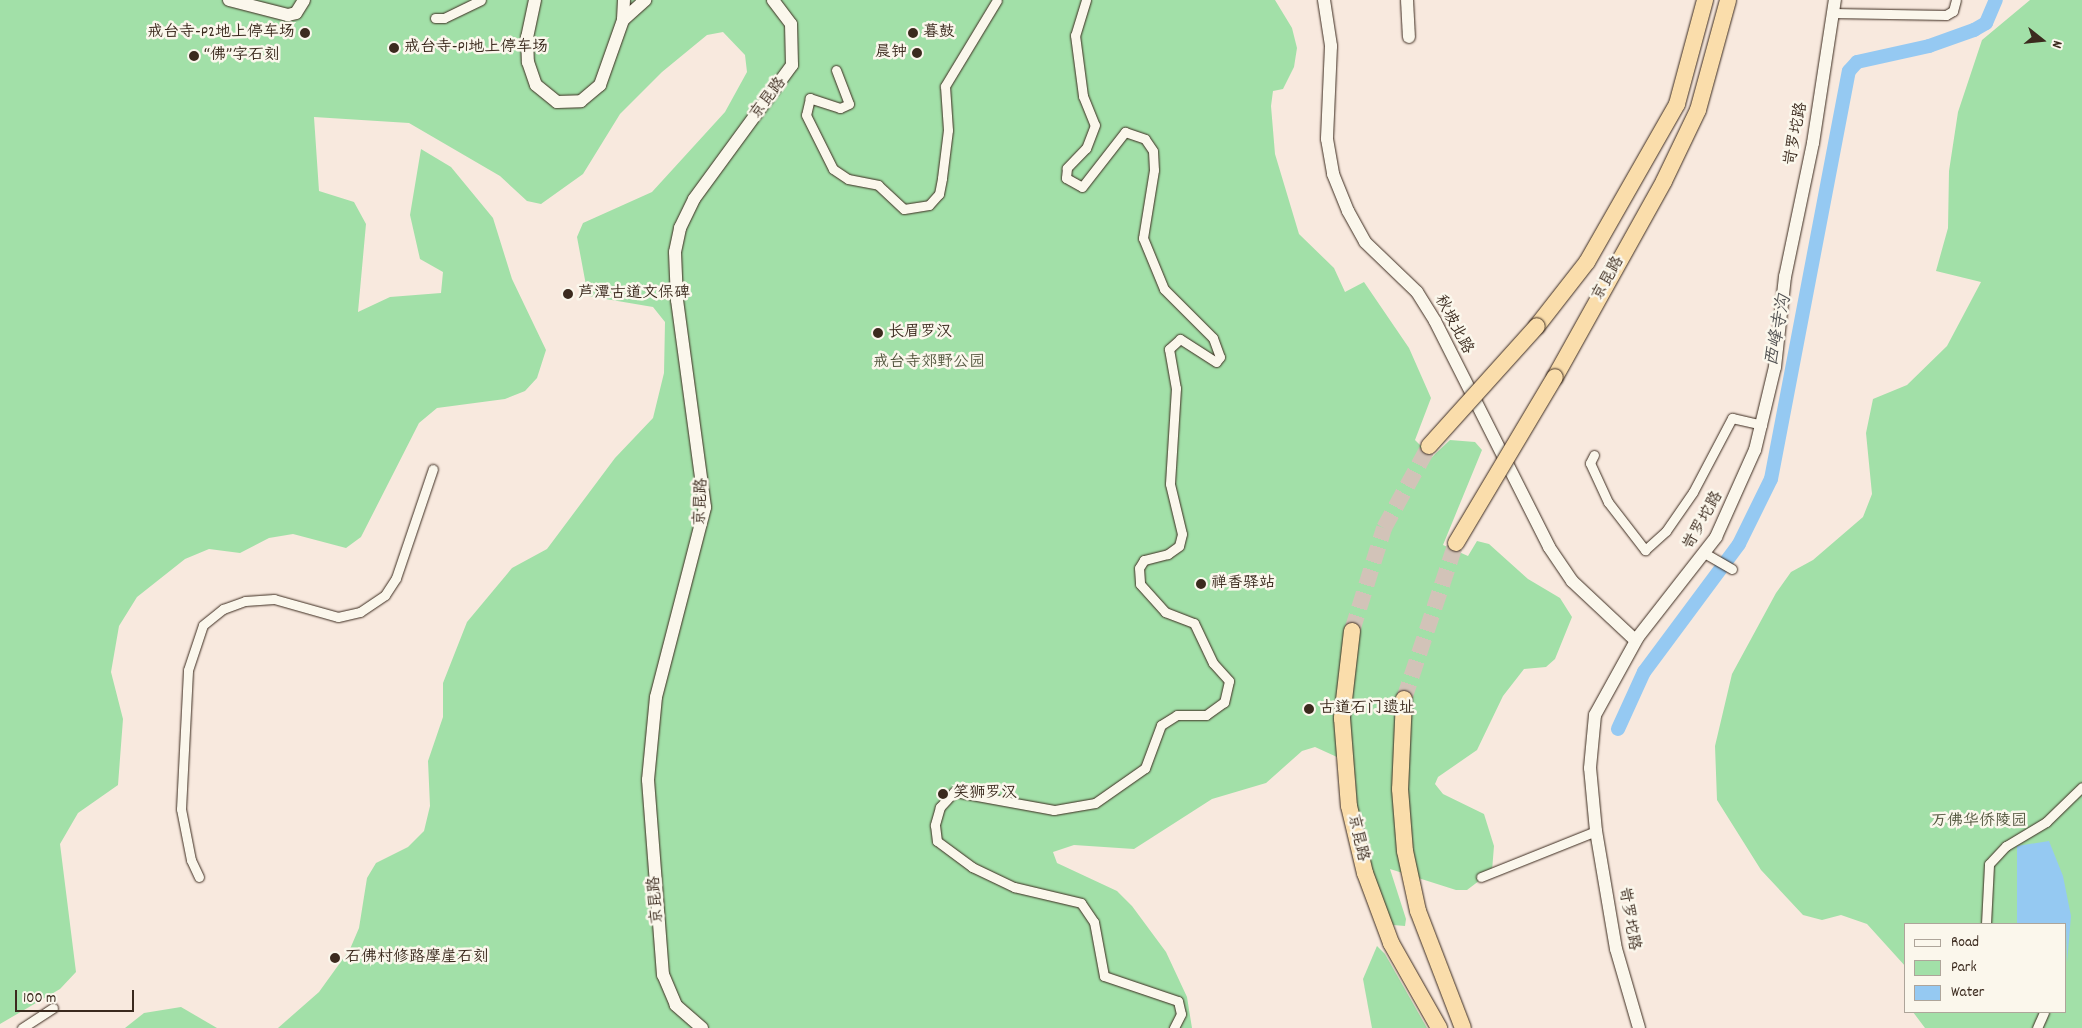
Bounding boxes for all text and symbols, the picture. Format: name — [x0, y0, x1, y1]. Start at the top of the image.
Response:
north arrow — [2017, 15, 2067, 65]
place label: 戒台寺-P2地上停车场 — [147, 23, 295, 43]
place label: 暮鼓 — [923, 23, 955, 43]
marker: 戒台寺-P2地上停车场 — [299, 27, 311, 39]
marker: 暮鼓 — [907, 27, 919, 39]
place label: 戒台寺-P1地上停车场 — [404, 38, 548, 58]
text: N — [2046, 38, 2067, 50]
marker: 戒台寺-P1地上停车场 — [388, 42, 400, 54]
place label: 晨钟 — [875, 43, 907, 63]
place label: “佛”字石刻 — [204, 46, 280, 66]
marker: 晨钟 — [911, 47, 923, 59]
marker: “佛”字石刻 — [188, 50, 200, 62]
street label: 京昆路 — [747, 74, 791, 124]
street label: 岢罗坨路 — [1781, 101, 1813, 167]
street label: 京昆路 — [1589, 253, 1629, 305]
place label: 芦潭古道文保碑 — [578, 284, 690, 304]
marker: 芦潭古道文保碑 — [562, 288, 574, 300]
street label: 秋坡北路 — [1430, 292, 1476, 358]
water label: 西峰寺沟 — [1763, 294, 1797, 368]
place label: 长眉罗汉 — [888, 323, 952, 343]
marker: 长眉罗汉 — [872, 327, 884, 339]
park label: 戒台寺郊野公园 — [873, 353, 985, 373]
street label: 京昆路 — [692, 478, 712, 526]
street label: 岢罗坨路 — [1680, 488, 1728, 554]
place label: 禅香驿站 — [1211, 574, 1275, 594]
marker: 禅香驿站 — [1195, 578, 1207, 590]
place label: 古道石门遗址 — [1319, 699, 1415, 719]
marker: 古道石门遗址 — [1303, 703, 1315, 715]
place label: 笑狮罗汉 — [953, 784, 1017, 804]
marker: 笑狮罗汉 — [937, 788, 949, 800]
street label: 京昆路 — [1342, 812, 1372, 864]
park label: 万佛华侨陵园 — [1931, 812, 2027, 832]
street label: 京昆路 — [645, 875, 669, 925]
street label: 岢罗坨路 — [1613, 886, 1643, 952]
legend — [1904, 923, 2067, 1013]
text: Road — [1951, 932, 1979, 954]
place label: 石佛村修路摩崖石刻 — [345, 948, 489, 968]
marker: 石佛村修路摩崖石刻 — [329, 952, 341, 964]
text: Park — [1951, 957, 1977, 979]
scale bar — [18, 980, 136, 1012]
text: Water — [1951, 982, 1984, 1004]
text: 100 m — [23, 988, 56, 1010]

